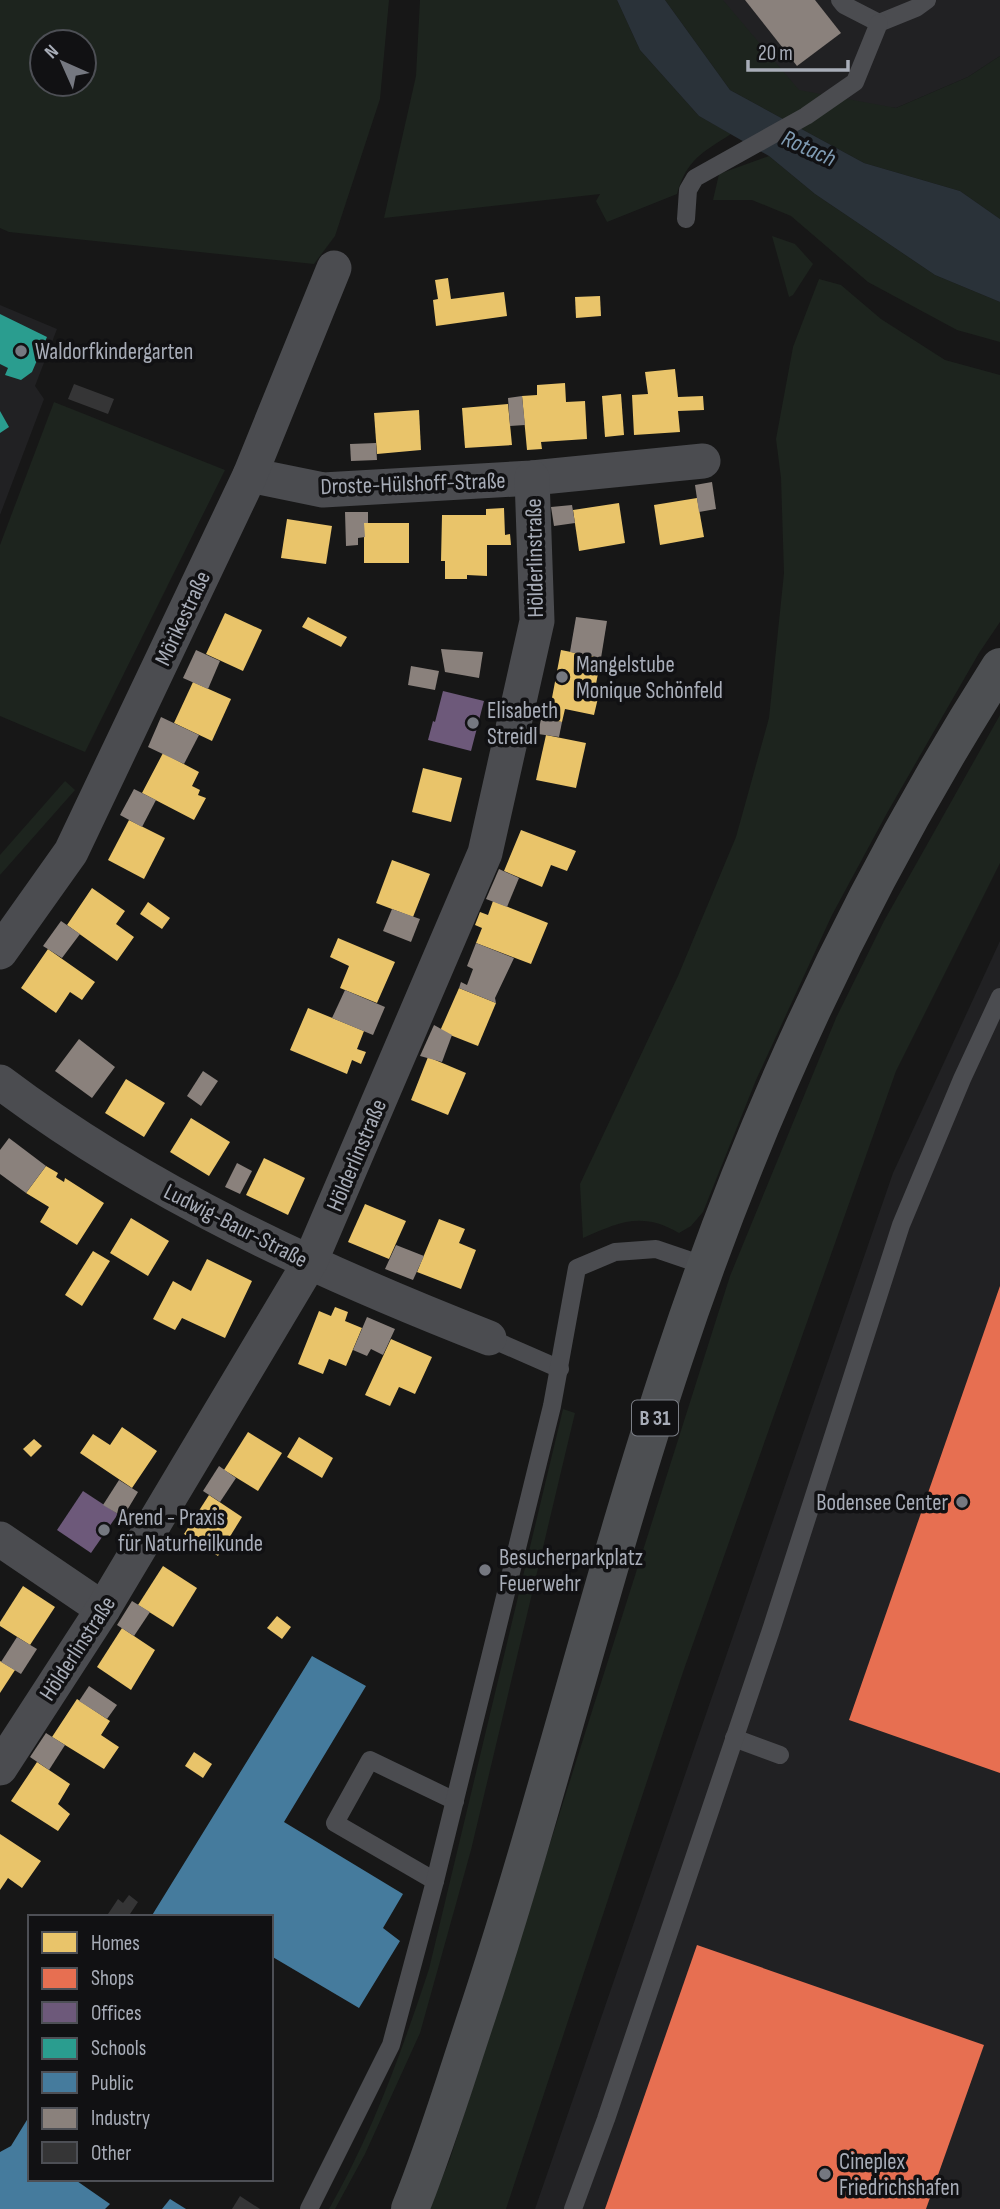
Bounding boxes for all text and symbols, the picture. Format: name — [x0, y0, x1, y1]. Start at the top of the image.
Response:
north arrow — [28, 28, 98, 98]
scale bar — [748, 28, 848, 72]
text: N — [40, 40, 64, 64]
text: 20 m — [758, 41, 793, 66]
water label: Rotach — [777, 124, 841, 173]
place label: Waldorfkindergarten — [35, 338, 193, 366]
marker: Waldorfkindergarten — [13, 343, 29, 359]
street label: Droste-Hülshoff-Straße — [320, 467, 506, 501]
street label: Hölderlinstraße — [520, 498, 550, 618]
street label: Mörikestraße — [149, 567, 217, 670]
place label: Mangelstube Monique Schönfeld — [576, 651, 723, 705]
marker: Mangelstube Monique Schönfeld — [554, 669, 570, 685]
place label: Elisabeth Streidl — [487, 697, 558, 751]
marker: Elisabeth Streidl — [465, 715, 481, 731]
street label: Hölderlinstraße — [321, 1095, 393, 1216]
street label: Ludwig-Baur-Straße — [159, 1178, 312, 1274]
road number: B 31 — [632, 1400, 678, 1436]
place label: Bodensee Center — [816, 1489, 948, 1517]
marker: Bodensee Center — [954, 1494, 970, 1510]
place label: Arend - Praxis für Naturheilkunde — [117, 1504, 263, 1558]
marker: Arend - Praxis für Naturheilkunde — [96, 1522, 112, 1538]
place label: Besucherparkplatz Feuerwehr — [499, 1544, 643, 1598]
marker: Besucherparkplatz Feuerwehr — [477, 1562, 493, 1578]
street label: Hölderlinstraße — [34, 1591, 122, 1706]
legend — [28, 1915, 273, 2181]
text: Homes — [91, 1931, 140, 1956]
text: Shops — [91, 1966, 134, 1991]
text: Offices — [91, 2001, 142, 2026]
text: Schools — [91, 2036, 146, 2061]
text: Public — [91, 2071, 134, 2096]
text: Industry — [91, 2106, 150, 2131]
text: Other — [91, 2141, 131, 2166]
place label: Cineplex Friedrichshafen — [839, 2148, 960, 2202]
marker: Cineplex Friedrichshafen — [817, 2166, 833, 2182]

